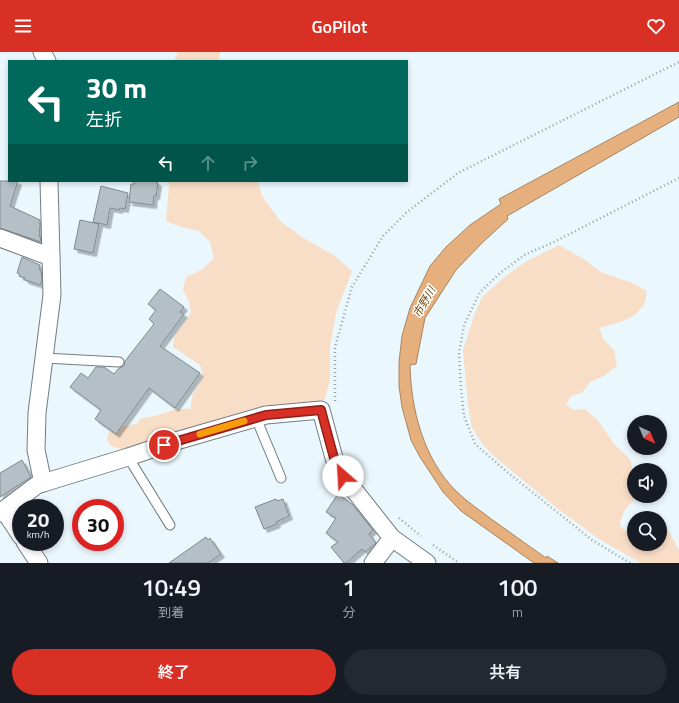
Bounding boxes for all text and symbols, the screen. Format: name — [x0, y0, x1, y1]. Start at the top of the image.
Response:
text: GoPilot — [312, 13, 367, 40]
icon: menu — [12, 15, 34, 37]
icon: heart — [645, 15, 667, 37]
text: 30 m — [86, 66, 147, 109]
icon: left — [20, 76, 72, 128]
text: 左折 — [86, 106, 122, 133]
icon: left — [155, 152, 177, 174]
icon: ahead — [197, 152, 219, 174]
icon: right — [239, 152, 261, 174]
water label: 市野川 — [409, 283, 440, 320]
north arrow — [627, 415, 667, 455]
map controls — [627, 415, 667, 551]
pin — [147, 428, 181, 462]
icon: arrive — [153, 434, 175, 456]
position arrow — [322, 455, 364, 497]
button: sound — [627, 463, 667, 503]
speed limit sign: 30 — [72, 499, 124, 551]
text: 20 — [27, 504, 49, 535]
button: search — [627, 511, 667, 551]
text: km/h — [27, 527, 49, 542]
text: 10:49 — [141, 569, 201, 605]
text: 1 — [342, 569, 356, 605]
text: 100 — [497, 569, 538, 605]
text: 到着 — [158, 602, 184, 622]
text: 分 — [343, 602, 356, 622]
text: m — [512, 602, 523, 622]
button: 終了 — [12, 649, 336, 695]
button: 共有 — [344, 649, 667, 695]

